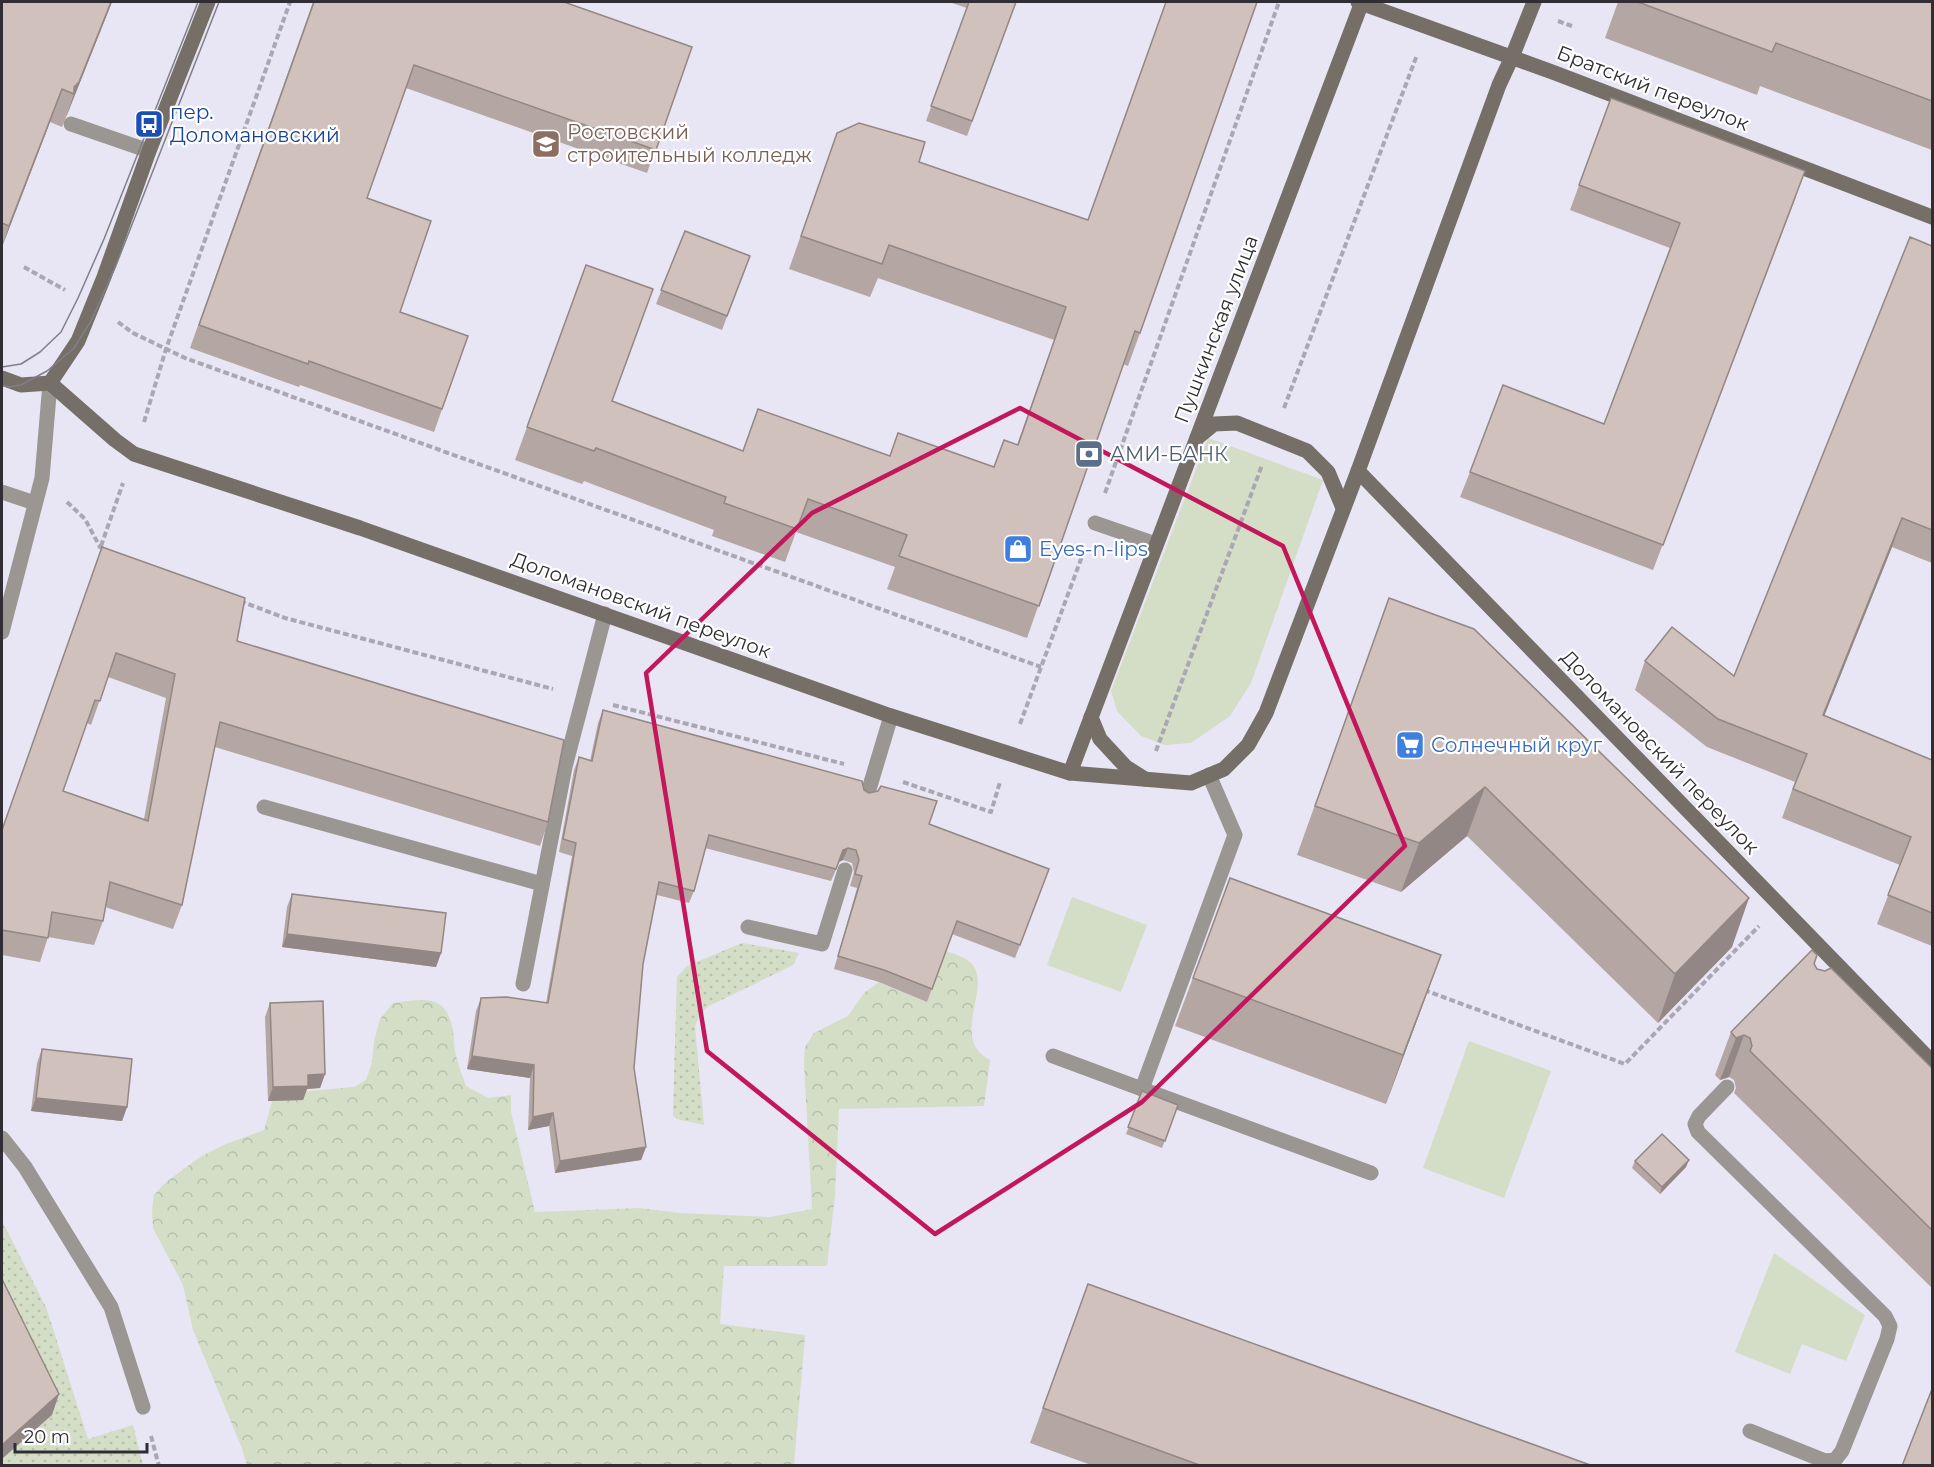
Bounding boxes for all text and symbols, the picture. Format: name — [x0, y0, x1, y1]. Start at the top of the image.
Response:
street label: Братский переулок — [1554, 40, 1753, 136]
place label: пер. Доломановский — [170, 100, 340, 147]
bus stop icon: пер. Доломановский — [133, 108, 165, 140]
place label: Ростовский строительный колледж — [567, 120, 812, 167]
school or university icon: Ростовский строительный колледж — [530, 128, 562, 160]
street label: Пушкинская улица — [1169, 232, 1263, 426]
bank icon: АМИ-БАНК — [1073, 438, 1105, 470]
place label: АМИ-БАНК — [1110, 442, 1228, 466]
shop icon: Eyes-n-lips — [1002, 533, 1034, 565]
place label: Eyes-n-lips — [1039, 537, 1148, 561]
street label: Доломановский переулок — [508, 547, 774, 663]
street label: Доломановский переулок — [1556, 645, 1764, 859]
supermarket icon: Солнечный круг — [1394, 729, 1426, 761]
place label: Солнечный круг — [1431, 733, 1602, 757]
scale bar — [15, 1416, 147, 1454]
text: 20 m — [24, 1426, 70, 1448]

